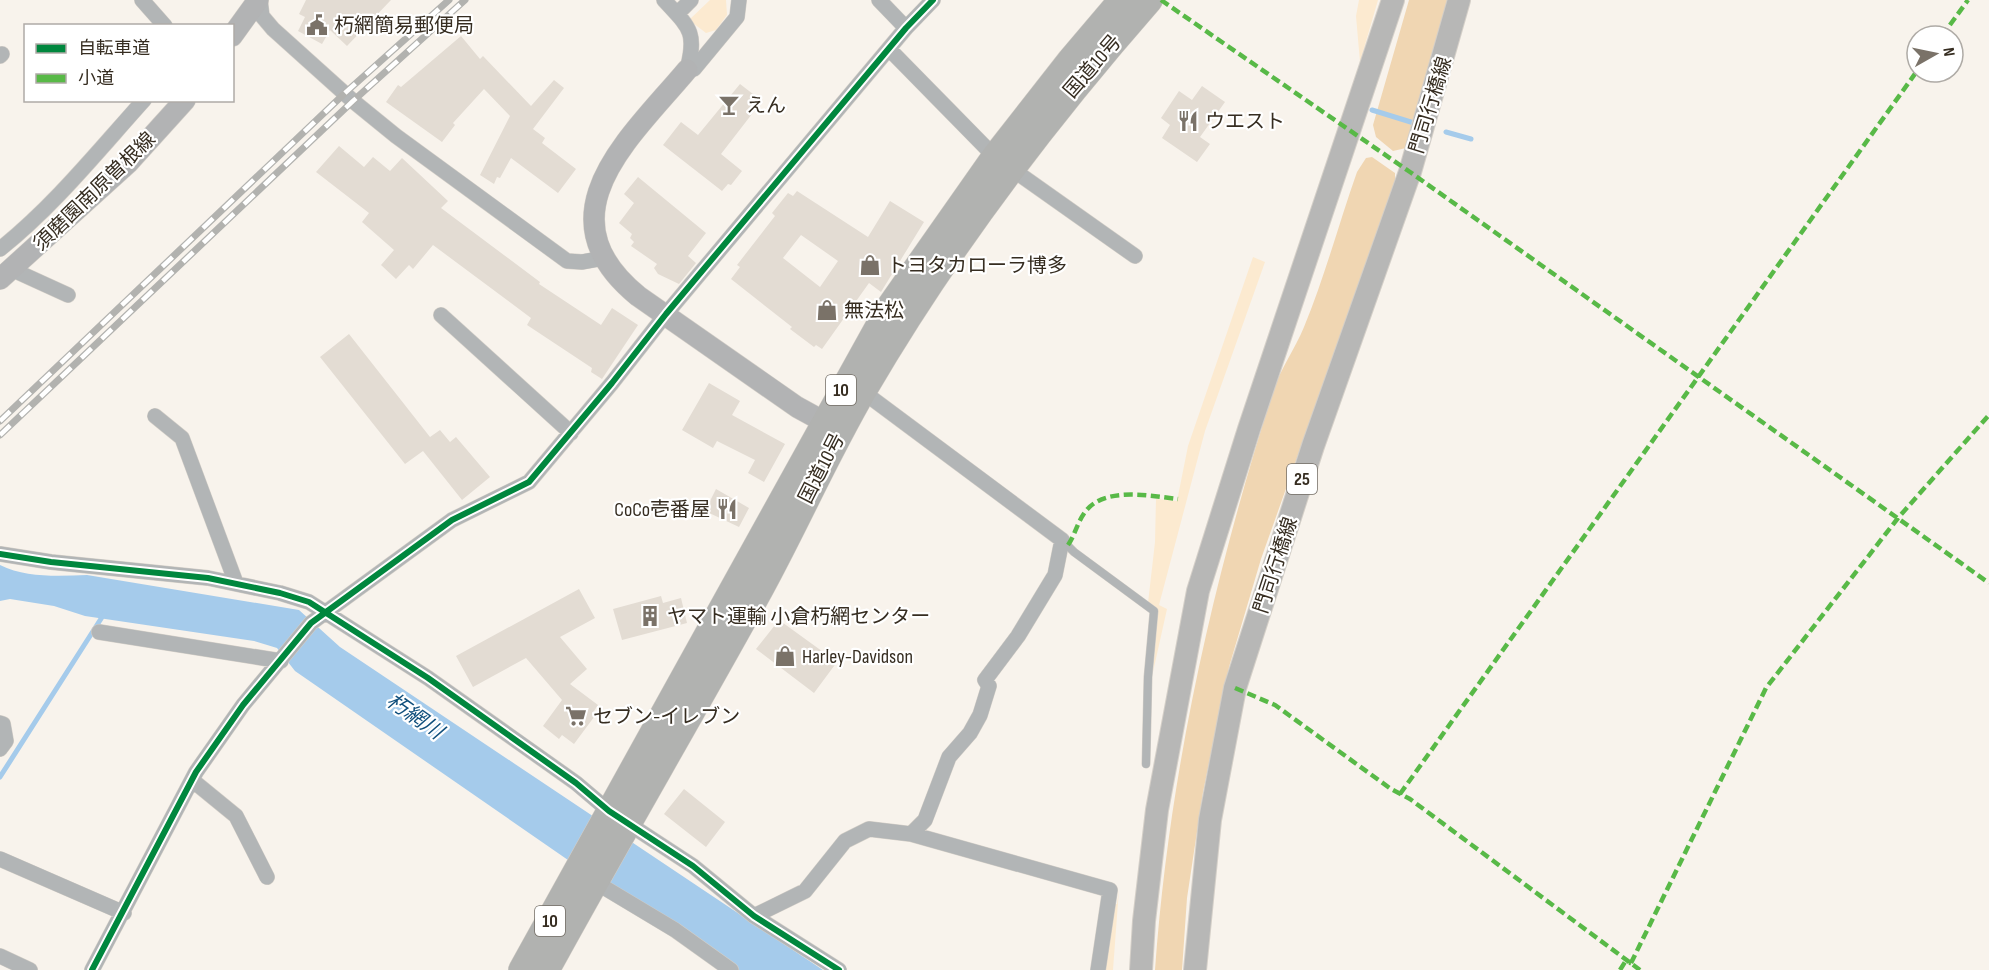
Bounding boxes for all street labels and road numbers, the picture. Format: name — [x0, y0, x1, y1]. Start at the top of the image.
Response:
street label: 国道10号 — [1059, 30, 1127, 103]
street label: 門司行橋線 — [1405, 54, 1457, 157]
street label: 須磨園南原曽根線 — [29, 128, 161, 256]
road number: 10 — [826, 375, 856, 405]
street label: 国道10号 — [794, 429, 850, 508]
road number: 25 — [1287, 464, 1317, 494]
street label: 門司行橋線 — [1249, 514, 1303, 617]
road number: 10 — [535, 906, 565, 936]

